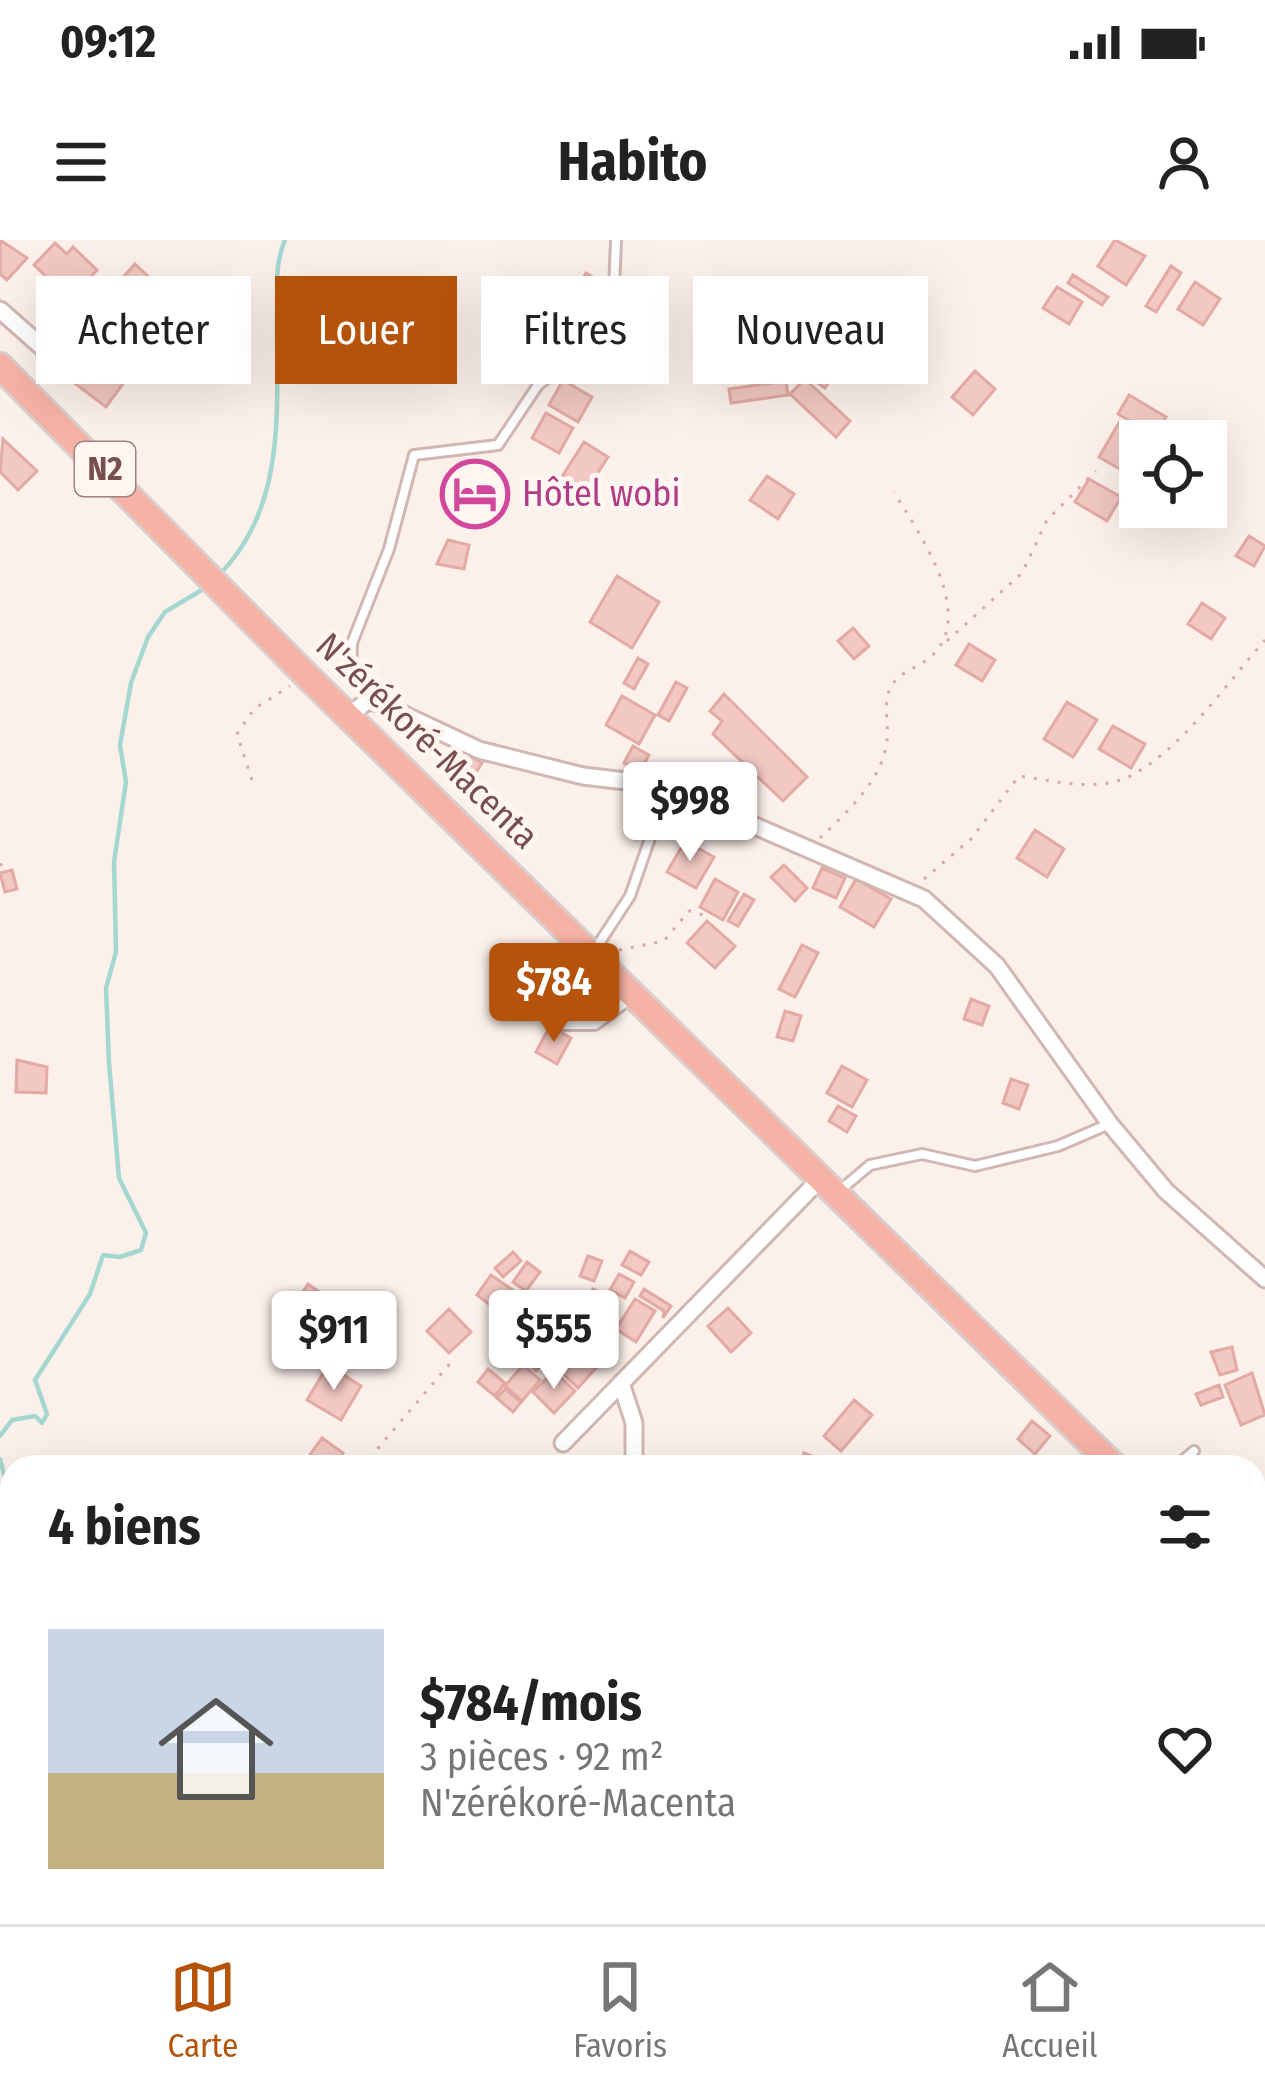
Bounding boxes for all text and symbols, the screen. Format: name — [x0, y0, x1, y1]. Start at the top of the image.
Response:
text: 09:12 — [60, 15, 156, 69]
icon: menu — [48, 129, 114, 195]
icon: person — [1151, 129, 1217, 195]
text: Habito — [558, 130, 707, 194]
chip: Acheter — [36, 276, 251, 384]
chip: Louer — [275, 276, 457, 384]
chip: Filtres — [481, 276, 669, 384]
chip: Nouveau — [693, 276, 928, 384]
map controls — [1119, 420, 1227, 528]
button: locate — [1119, 420, 1227, 528]
road number: N2 — [75, 442, 135, 496]
hotel icon: Hôtel wobi — [440, 459, 510, 529]
place label: Hôtel wobi — [522, 472, 680, 516]
street label: N'zérékoré-Macenta — [307, 624, 547, 858]
pin: $998 — [619, 762, 761, 864]
text: $998 — [650, 778, 730, 824]
pin: $784 — [483, 943, 625, 1045]
text: $784 — [516, 959, 592, 1005]
pin: $555 — [483, 1290, 625, 1392]
pin: $911 — [263, 1291, 405, 1393]
text: $555 — [516, 1306, 592, 1352]
text: $911 — [299, 1307, 369, 1353]
icon: filters — [1152, 1494, 1218, 1560]
text: 4 biens — [48, 1496, 201, 1558]
text: $784/mois — [420, 1672, 642, 1734]
icon: home — [144, 1677, 288, 1821]
icon: heart — [1152, 1716, 1218, 1782]
text: 3 pièces · 92 m² — [420, 1734, 664, 1780]
text: N'zérékoré-Macenta — [420, 1780, 736, 1826]
tab: Carte — [167, 1954, 238, 2066]
tab: Favoris — [573, 1954, 667, 2066]
tab: Accueil — [1002, 1954, 1097, 2066]

